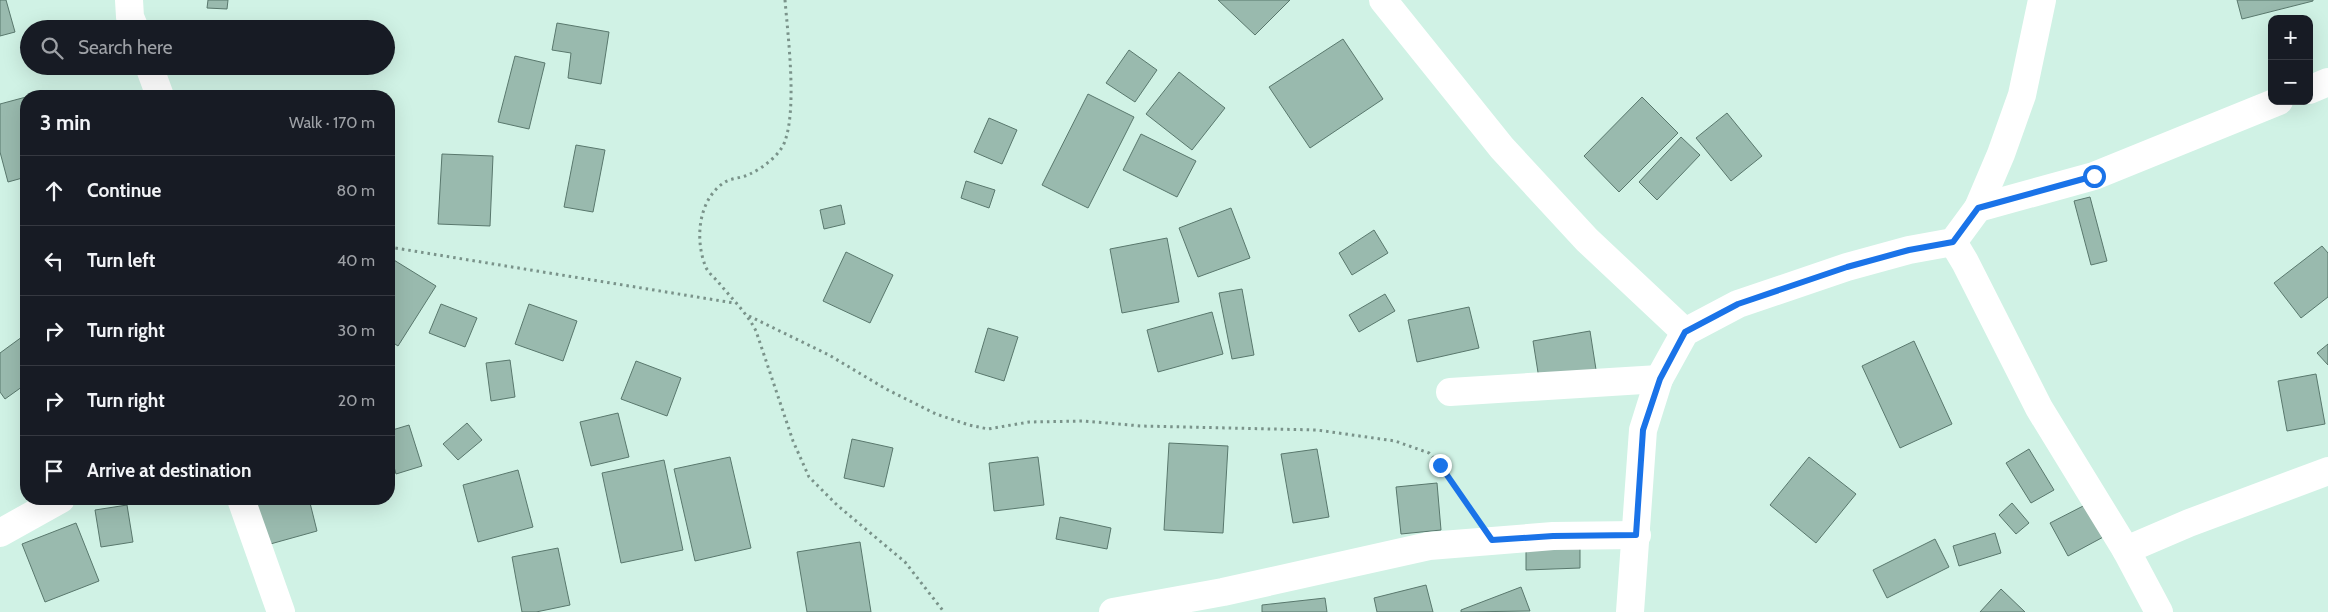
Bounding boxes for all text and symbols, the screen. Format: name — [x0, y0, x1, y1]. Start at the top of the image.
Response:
map controls — [2268, 15, 2313, 105]
button: + — [2268, 15, 2313, 60]
search box — [20, 20, 395, 75]
icon: search — [38, 34, 66, 62]
text: Search here — [78, 36, 172, 59]
button: − — [2268, 60, 2313, 105]
text: 3 min — [40, 110, 91, 135]
text: Walk · 170 m — [289, 113, 375, 132]
route start — [2083, 165, 2106, 188]
icon: ahead — [40, 177, 68, 205]
text: Continue — [87, 179, 161, 202]
text: 80 m — [337, 181, 375, 200]
icon: left — [40, 247, 68, 275]
text: Turn left — [87, 249, 155, 272]
text: 40 m — [337, 251, 375, 270]
icon: right — [40, 317, 68, 345]
text: Turn right — [87, 319, 165, 342]
text: 30 m — [338, 321, 375, 340]
icon: right — [40, 387, 68, 415]
text: Turn right — [87, 389, 165, 412]
text: 20 m — [338, 391, 375, 410]
route end — [1429, 454, 1452, 477]
icon: arrive — [40, 457, 68, 485]
text: Arrive at destination — [87, 459, 251, 482]

